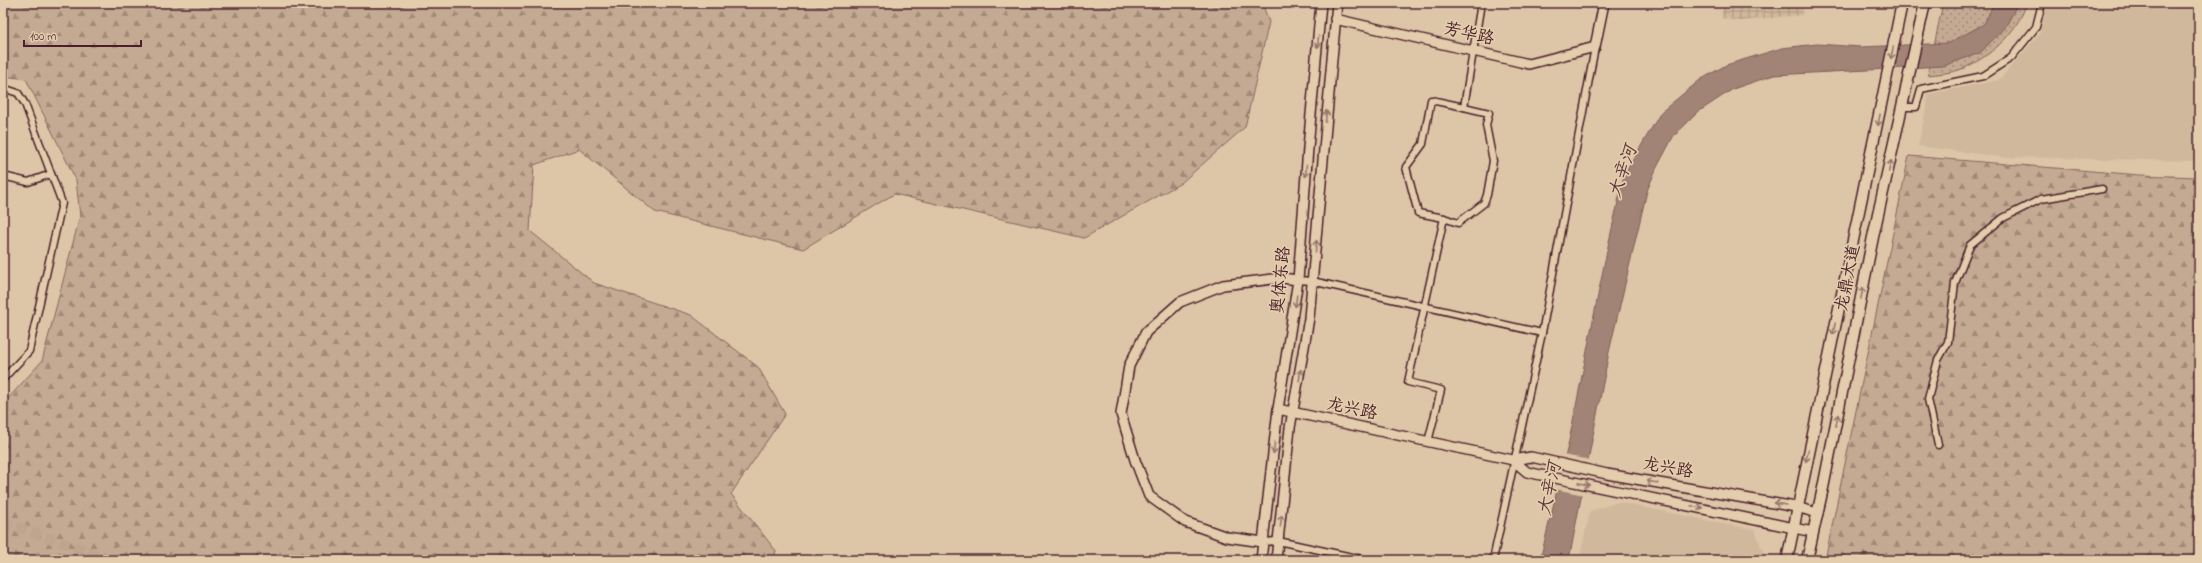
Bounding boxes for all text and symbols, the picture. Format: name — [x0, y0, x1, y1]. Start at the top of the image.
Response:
street label: 芳华路 — [1441, 16, 1497, 52]
scale bar — [24, 22, 141, 48]
text: 100 m — [30, 28, 57, 46]
one-way arrow — [1314, 35, 1321, 48]
one-way arrow — [1887, 46, 1895, 59]
one-way arrow — [1323, 110, 1330, 123]
one-way arrow — [1875, 113, 1883, 126]
water label: 大辛河 — [1603, 139, 1646, 202]
one-way arrow — [1886, 159, 1894, 172]
one-way arrow — [1303, 164, 1310, 177]
one-way arrow — [1312, 240, 1319, 253]
street label: 龙鼎大道 — [1829, 242, 1867, 314]
street label: 奥体东路 — [1265, 245, 1297, 315]
one-way arrow — [1858, 286, 1866, 299]
one-way arrow — [1292, 294, 1300, 307]
one-way arrow — [1830, 322, 1838, 335]
one-way arrow — [1296, 369, 1304, 382]
street label: 龙兴路 — [1324, 391, 1380, 427]
one-way arrow — [1833, 414, 1841, 427]
one-way arrow — [1270, 441, 1278, 454]
one-way arrow — [1803, 449, 1811, 462]
street label: 龙兴路 — [1641, 451, 1695, 485]
water label: 大辛河 — [1533, 457, 1570, 518]
one-way arrow — [1645, 477, 1658, 485]
one-way arrow — [1577, 480, 1590, 488]
one-way arrow — [1773, 500, 1786, 508]
one-way arrow — [1691, 504, 1704, 512]
one-way arrow — [1277, 515, 1284, 528]

